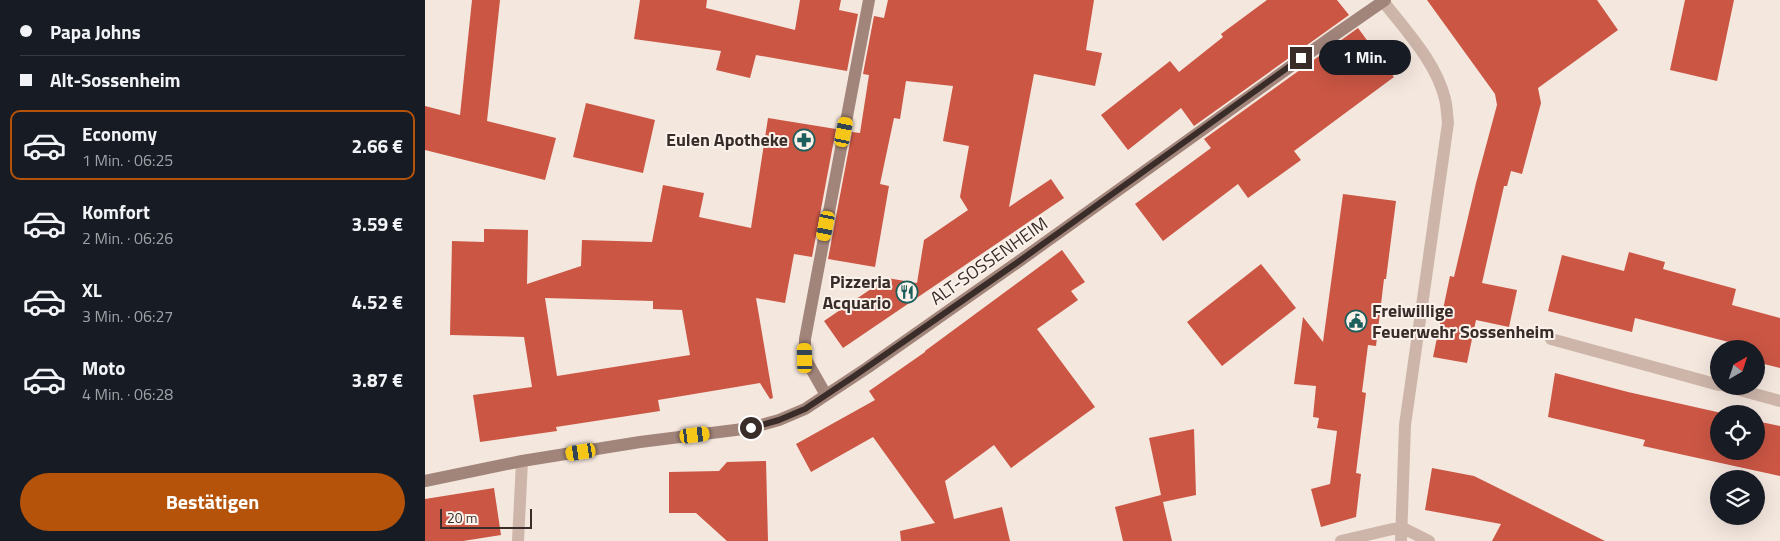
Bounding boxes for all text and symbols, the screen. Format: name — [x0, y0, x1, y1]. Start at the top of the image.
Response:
text: Papa Johns — [50, 17, 141, 46]
callout: 1 Min. — [1319, 40, 1411, 76]
text: 1 Min. — [1343, 45, 1387, 69]
route end — [1290, 47, 1312, 69]
text: Alt-Sossenheim — [50, 65, 181, 94]
car — [833, 116, 854, 148]
text: Economy — [82, 119, 157, 148]
icon: car — [22, 123, 67, 168]
place label: Eulen Apotheke — [666, 126, 788, 153]
pharmacy icon: Eulen Apotheke — [792, 128, 816, 152]
text: 2.66 € — [351, 131, 403, 160]
text: 1 Min. · 06:25 — [82, 148, 173, 172]
text: Komfort — [82, 197, 150, 226]
icon: car — [22, 201, 67, 246]
text: 3.59 € — [351, 209, 403, 238]
car — [815, 210, 836, 242]
street label: ALT-SOSSENHEIM — [924, 210, 1053, 311]
text: 2 Min. · 06:26 — [82, 226, 173, 250]
place label: Pizzeria Acquario — [822, 268, 891, 316]
text: XL — [82, 275, 102, 304]
icon: car — [22, 279, 67, 324]
restaurant icon: Pizzeria Acquario — [895, 280, 919, 304]
text: 4.52 € — [351, 287, 403, 316]
place label: Freiwillige Feuerwehr Sossenheim — [1372, 297, 1554, 345]
text: 3 Min. · 06:27 — [82, 304, 173, 328]
public building icon: Freiwillige Feuerwehr Sossenheim — [1344, 309, 1368, 333]
north arrow — [1710, 340, 1765, 395]
map controls — [1710, 340, 1765, 525]
car — [797, 343, 812, 373]
text: Moto — [82, 353, 125, 382]
icon: car — [22, 357, 67, 402]
text: 3.87 € — [351, 365, 403, 394]
text: 4 Min. · 06:28 — [82, 382, 173, 406]
button: locate — [1710, 405, 1765, 460]
route start — [740, 417, 762, 439]
car — [679, 426, 710, 444]
car — [565, 442, 596, 462]
button: layers — [1710, 470, 1765, 525]
button: Bestätigen — [20, 473, 405, 531]
scale bar — [440, 506, 533, 529]
text: 20 m — [447, 507, 477, 528]

